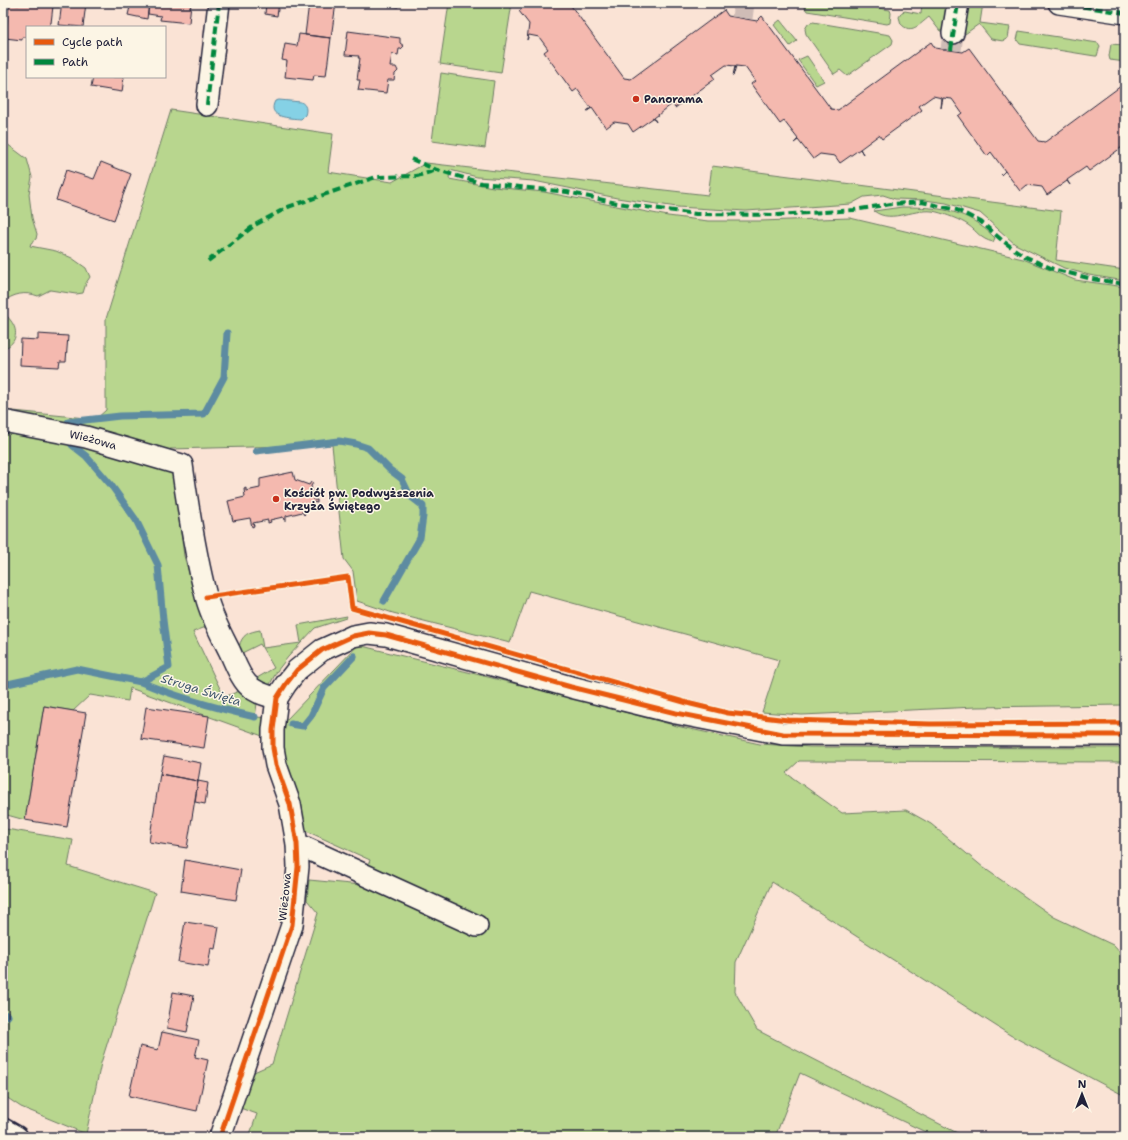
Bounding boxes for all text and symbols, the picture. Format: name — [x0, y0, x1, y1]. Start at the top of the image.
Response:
legend — [26, 26, 166, 78]
text: Cycle path — [62, 34, 123, 50]
text: Path — [62, 54, 88, 70]
place label: Panorama — [644, 92, 703, 107]
marker: Panorama — [631, 94, 641, 104]
street label: Wieżowa — [68, 426, 119, 453]
place label: Kościół pw. Podwyższenia Krzyża Świętego — [284, 486, 434, 514]
marker: Kościół pw. Podwyższenia Krzyża Świętego — [271, 494, 281, 504]
water label: Struga Święta — [159, 670, 243, 710]
street label: Wieżowa — [275, 872, 295, 922]
north arrow — [1062, 1074, 1102, 1114]
text: N — [1078, 1077, 1087, 1092]

